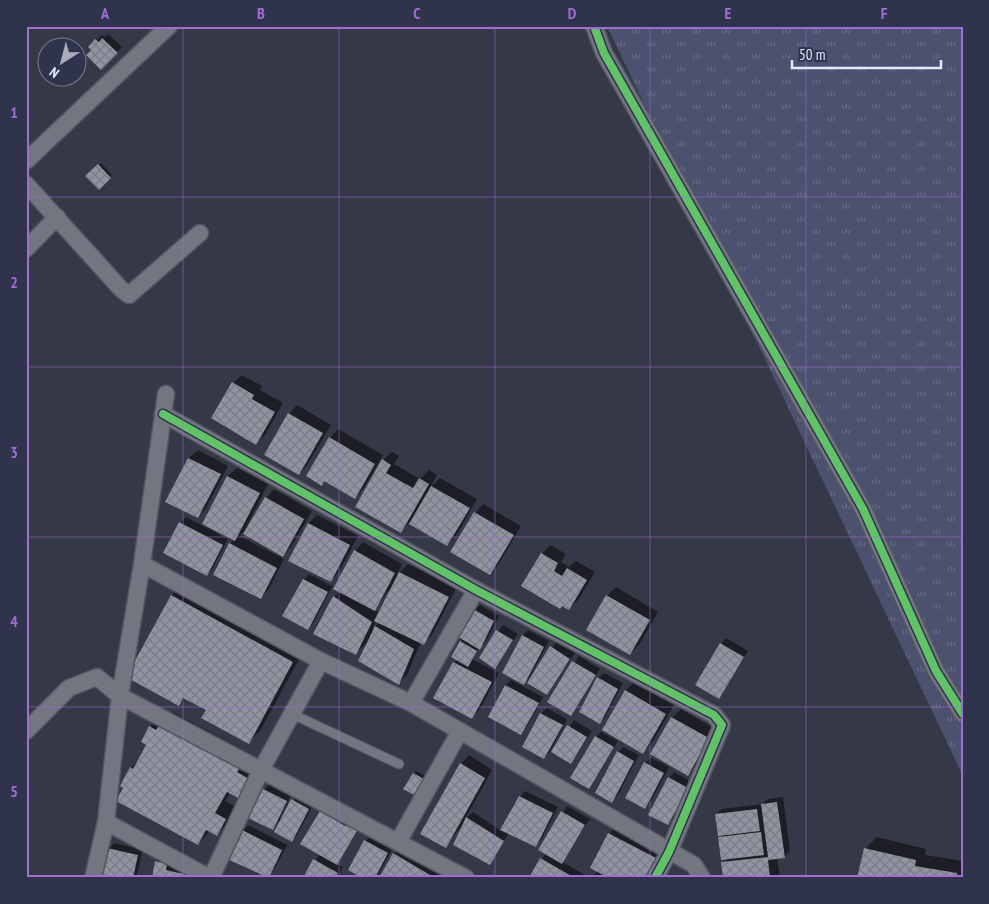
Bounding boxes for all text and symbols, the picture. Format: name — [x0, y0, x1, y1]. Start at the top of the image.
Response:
text: A — [100, 3, 110, 23]
text: B — [257, 3, 265, 23]
text: C — [413, 3, 421, 23]
text: D — [568, 3, 577, 23]
text: E — [725, 3, 732, 23]
text: F — [881, 3, 888, 23]
north arrow — [38, 38, 88, 88]
scale bar — [792, 38, 940, 70]
text: 50 m — [799, 45, 825, 64]
text: N — [46, 63, 63, 82]
text: 1 — [10, 102, 18, 122]
text: 2 — [10, 272, 18, 292]
text: 3 — [10, 442, 18, 462]
text: 4 — [10, 611, 18, 631]
text: 5 — [10, 781, 18, 801]

